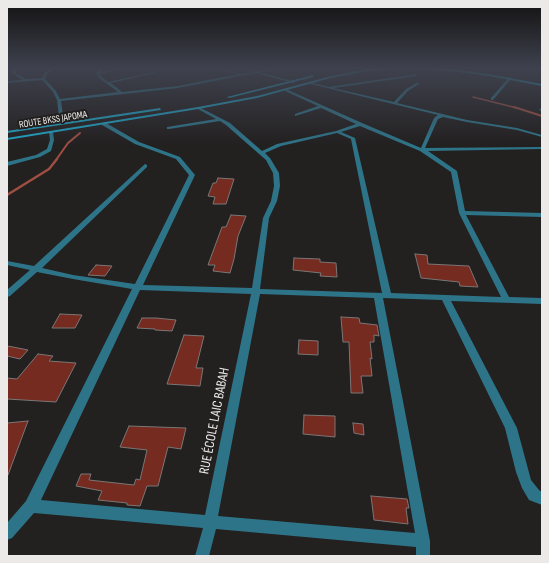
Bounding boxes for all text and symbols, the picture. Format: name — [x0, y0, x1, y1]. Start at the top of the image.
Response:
street label: ROUTE BKSS JAPOMA — [18, 109, 88, 131]
street label: RUE ÉCOLE LAIC BABAH — [196, 366, 234, 476]

